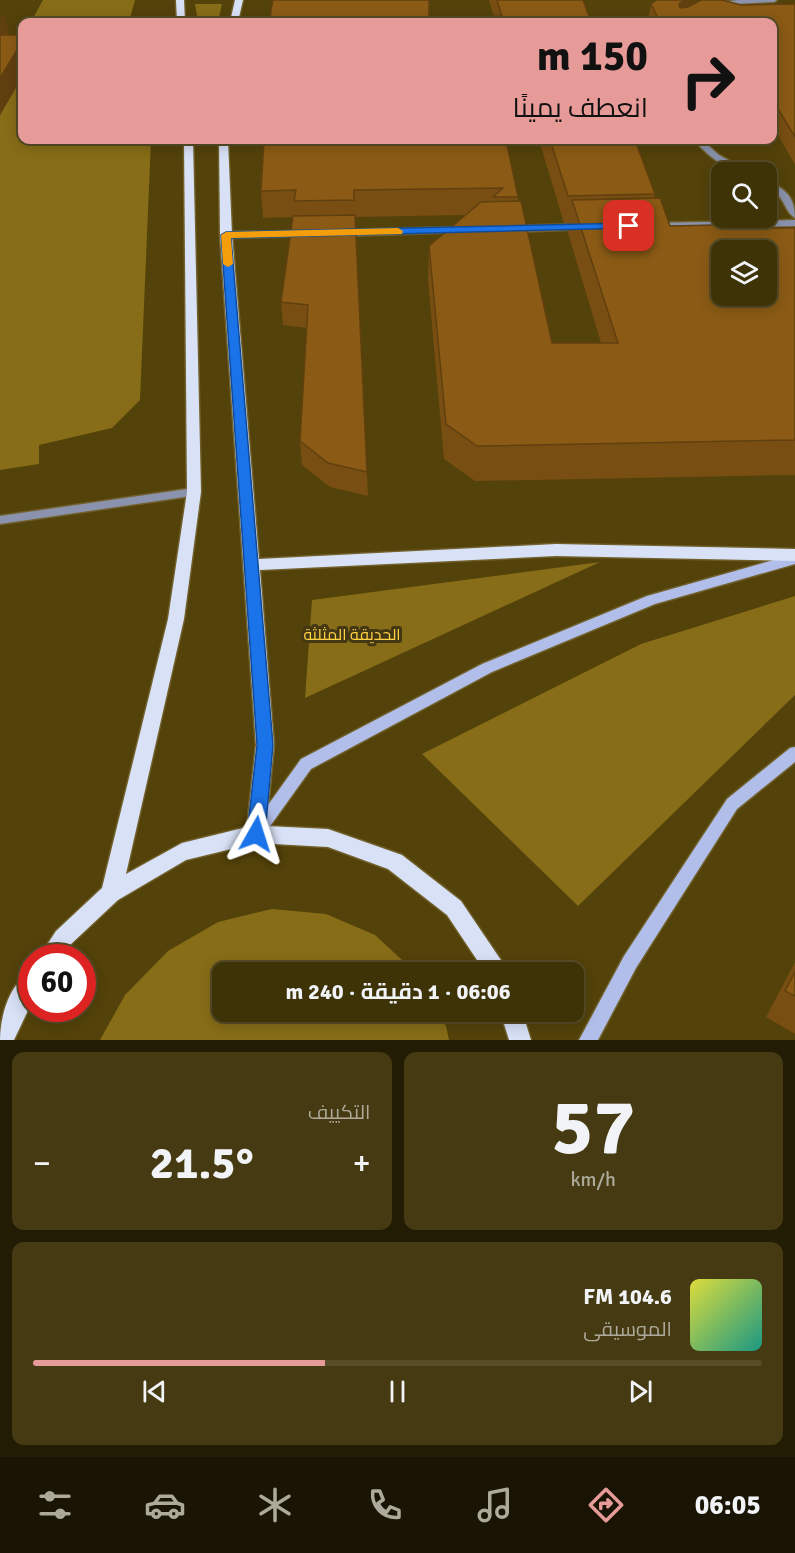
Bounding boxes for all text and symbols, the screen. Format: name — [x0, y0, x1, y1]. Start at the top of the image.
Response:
text: 150 m — [537, 31, 648, 82]
icon: right — [669, 42, 747, 120]
text: انعطف يمينًا — [512, 92, 648, 125]
map controls — [711, 162, 777, 306]
button: search — [711, 162, 777, 228]
pin — [603, 200, 654, 251]
icon: arrive — [612, 209, 645, 242]
button: layers — [711, 240, 777, 306]
park label: الحديقة المثلثة — [303, 625, 401, 645]
position arrow — [224, 802, 288, 866]
speed limit sign: 60 — [18, 944, 96, 1022]
text: 06:06 · 1 دقيقة · 240 m — [285, 978, 511, 1005]
text: 57 — [551, 1080, 635, 1176]
text: التكييف — [308, 1100, 371, 1125]
text: 21.5° — [150, 1136, 254, 1191]
text: − — [33, 1143, 51, 1184]
text: + — [353, 1143, 370, 1184]
text: km/h — [571, 1167, 616, 1192]
text: 104.6 FM — [583, 1283, 672, 1310]
text: الموسيقى — [583, 1317, 672, 1342]
icon: previous — [138, 1375, 171, 1408]
icon: pause — [381, 1375, 414, 1408]
icon: next — [624, 1375, 657, 1408]
icon: filters — [34, 1484, 76, 1526]
icon: car — [144, 1484, 186, 1526]
icon: climate — [254, 1484, 296, 1526]
icon: phone — [364, 1484, 406, 1526]
icon: music — [474, 1484, 516, 1526]
icon: directions — [585, 1484, 627, 1526]
text: 06:05 — [695, 1489, 761, 1522]

